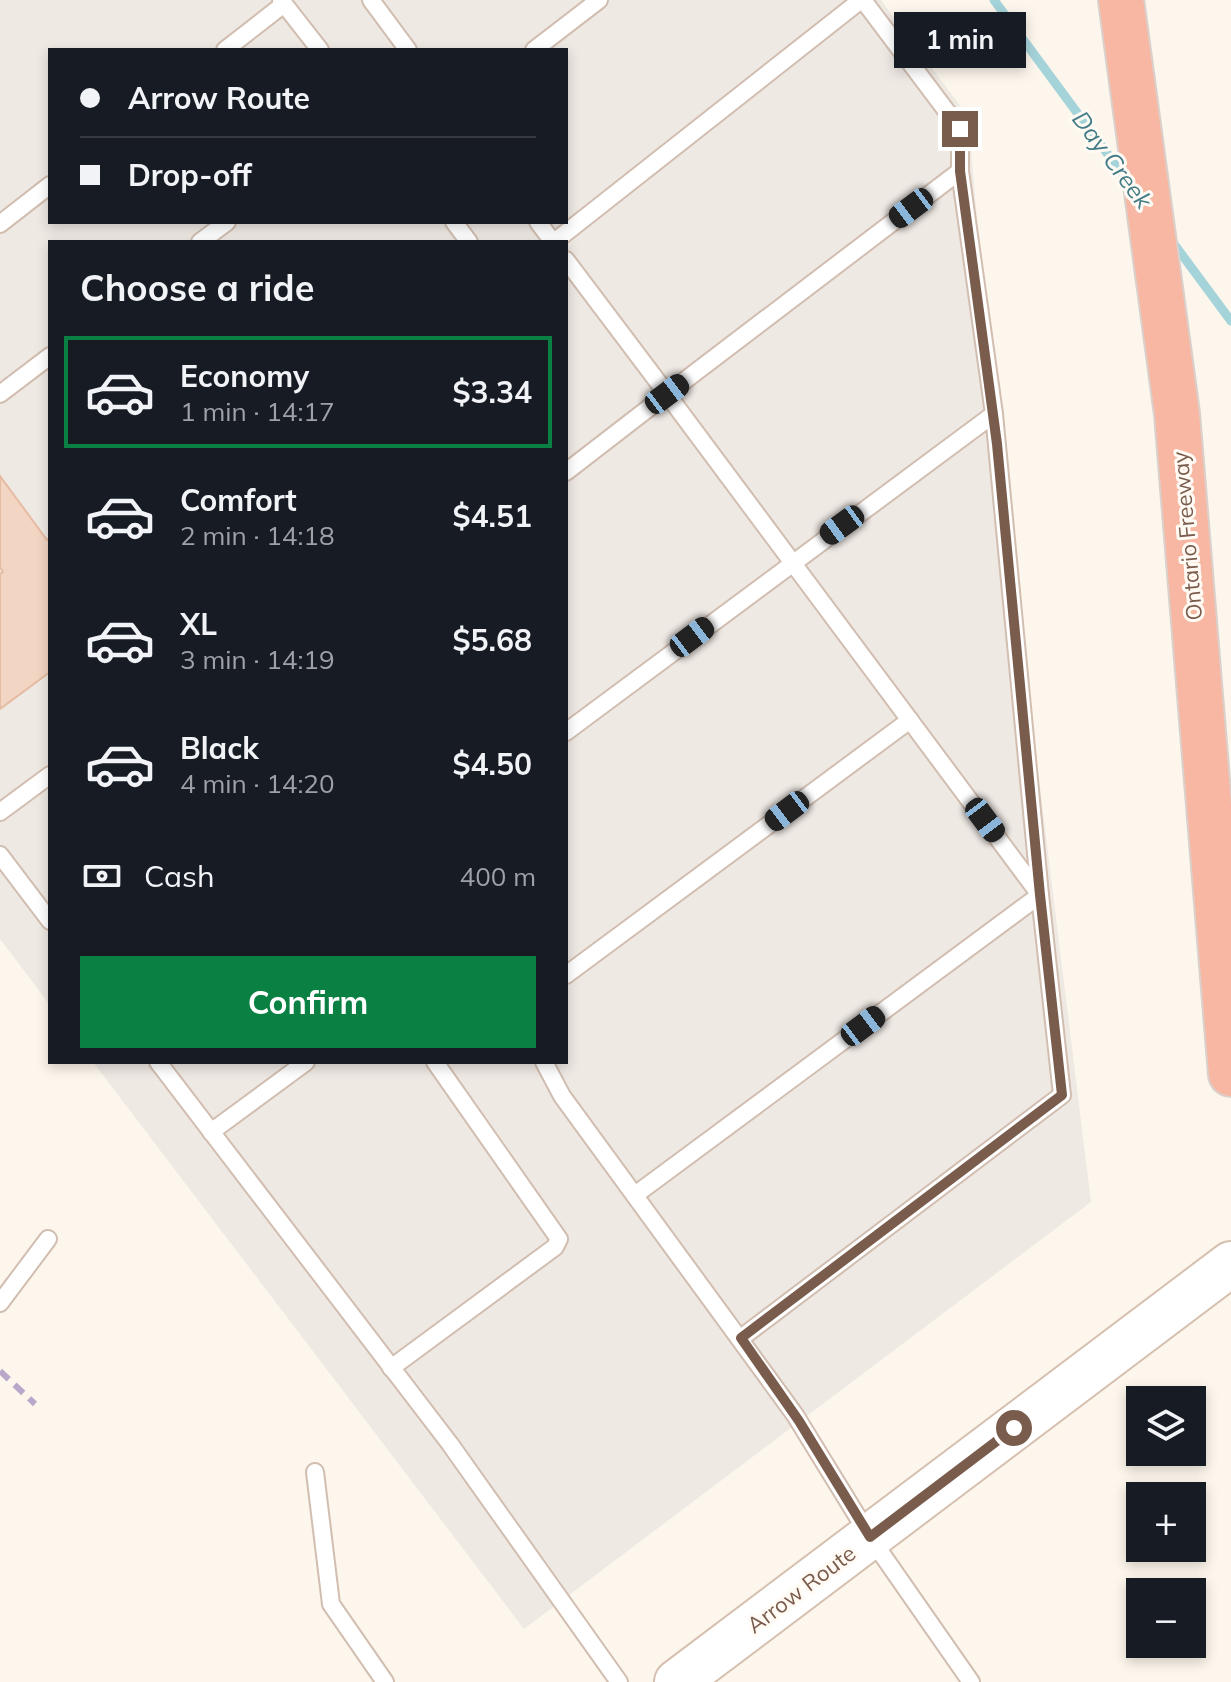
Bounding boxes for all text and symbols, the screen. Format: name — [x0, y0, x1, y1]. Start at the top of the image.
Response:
callout: 1 min — [894, 13, 1026, 69]
text: 1 min — [926, 23, 994, 56]
text: Arrow Route — [128, 79, 310, 117]
water label: Day Creek — [1066, 105, 1160, 215]
route end — [942, 111, 978, 147]
text: Drop-off — [128, 156, 252, 194]
car — [885, 184, 937, 232]
text: Choose a ride — [80, 265, 314, 310]
icon: car — [84, 356, 156, 428]
text: Economy — [180, 357, 309, 395]
car — [641, 370, 693, 418]
text: $3.34 — [453, 373, 532, 411]
text: 1 min · 14:17 — [180, 395, 335, 428]
street label: Ontario Freeway — [1166, 450, 1208, 622]
icon: car — [84, 480, 156, 552]
text: Comfort — [180, 481, 297, 519]
text: $4.51 — [453, 497, 532, 535]
car — [816, 501, 868, 549]
text: 2 min · 14:18 — [180, 519, 335, 552]
icon: car — [84, 604, 156, 676]
text: XL — [180, 605, 217, 643]
car — [666, 613, 718, 661]
text: $5.68 — [453, 621, 532, 659]
text: 3 min · 14:19 — [180, 643, 335, 676]
icon: car — [84, 728, 156, 800]
text: Black — [180, 729, 259, 767]
text: $4.50 — [453, 745, 532, 783]
text: 4 min · 14:20 — [180, 767, 335, 800]
car — [761, 787, 813, 835]
car — [961, 794, 1009, 846]
icon: cash — [80, 854, 124, 898]
text: Cash — [144, 857, 215, 895]
text: 400 m — [460, 860, 536, 893]
button: Confirm — [80, 956, 536, 1048]
car — [837, 1002, 889, 1050]
map controls — [1126, 1386, 1206, 1658]
button: layers — [1126, 1386, 1206, 1466]
route start — [996, 1410, 1032, 1446]
button: + — [1126, 1482, 1206, 1562]
street label: Arrow Route — [741, 1539, 861, 1639]
button: − — [1126, 1578, 1206, 1658]

